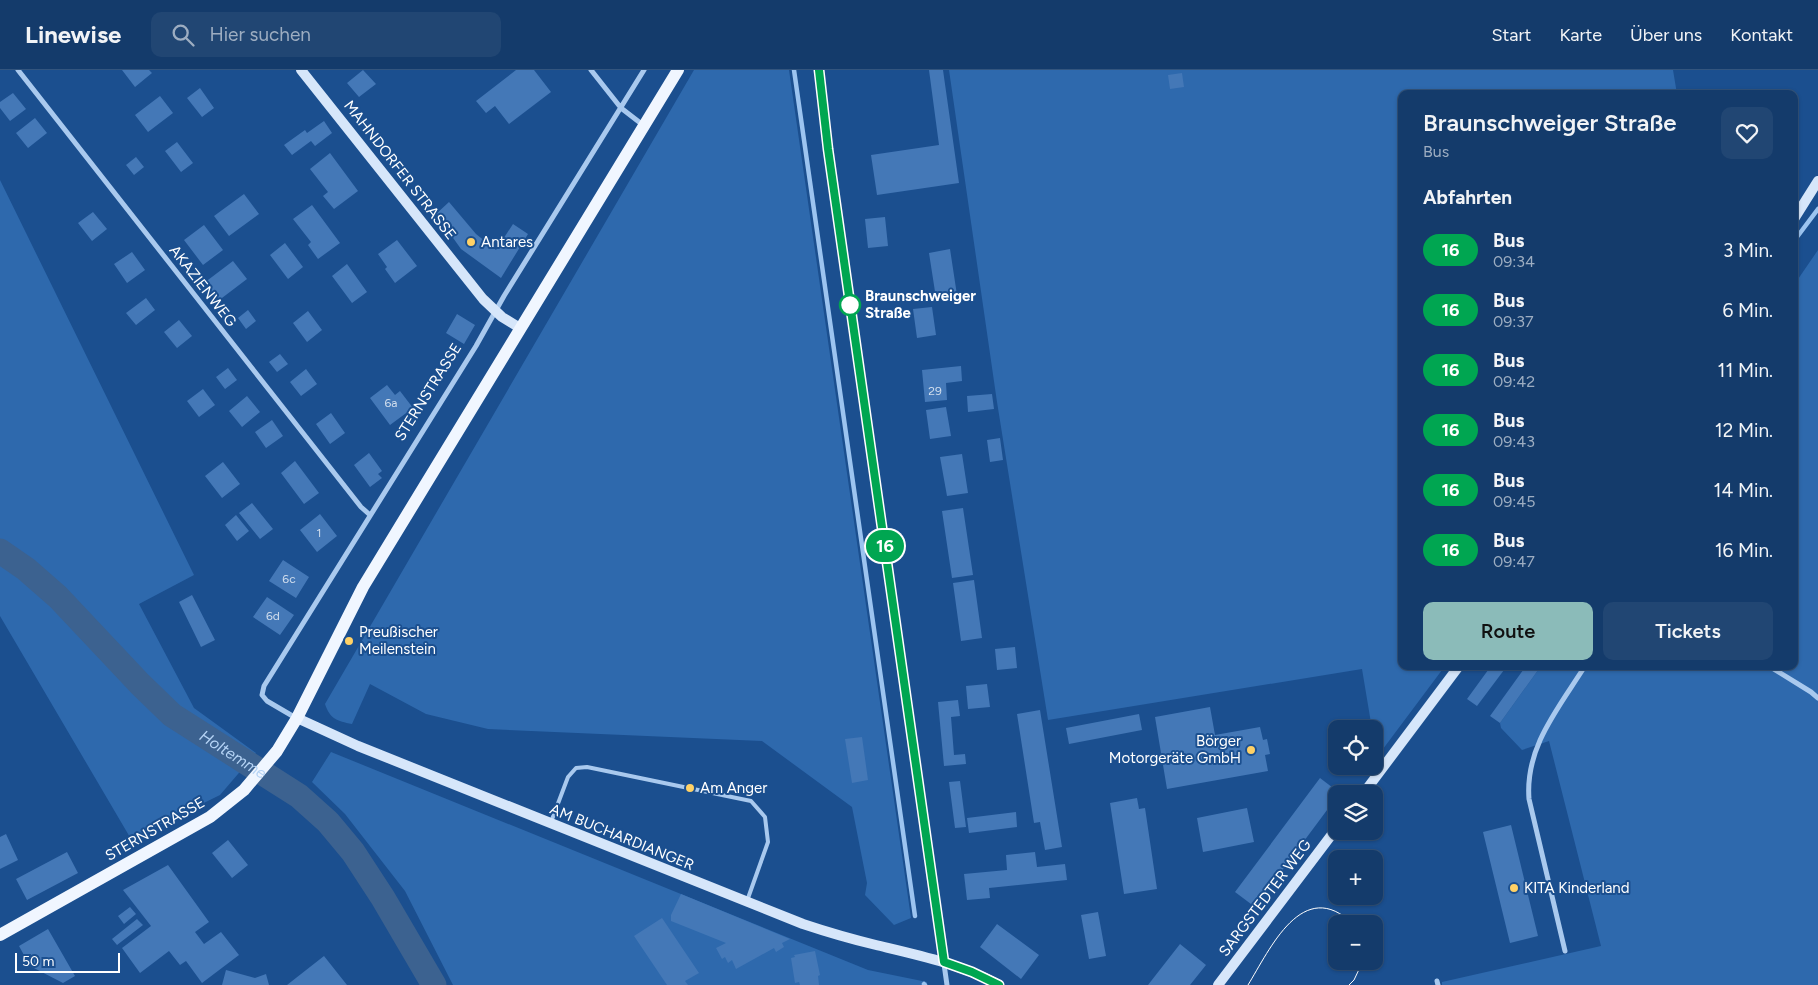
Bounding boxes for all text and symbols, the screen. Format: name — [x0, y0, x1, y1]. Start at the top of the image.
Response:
search box — [151, 12, 501, 57]
text: Linewise — [25, 20, 121, 49]
icon: search — [169, 21, 197, 49]
text: Hier suchen — [209, 23, 311, 46]
text: Start — [1492, 24, 1531, 46]
text: Karte — [1559, 24, 1602, 46]
text: Über uns — [1630, 24, 1702, 46]
text: Kontakt — [1730, 24, 1793, 46]
street label: MAHNDORFER STRASSE — [340, 97, 460, 243]
button: heart — [1721, 107, 1773, 159]
text: Braunschweiger Straße — [1423, 108, 1677, 137]
text: Bus — [1423, 142, 1449, 161]
text: Abfahrten — [1423, 186, 1512, 209]
text: Bus — [1493, 229, 1524, 252]
place label: Antares — [481, 233, 533, 251]
marker: Antares — [465, 236, 477, 248]
text: 16 — [1441, 239, 1460, 261]
text: 3 Min. — [1723, 239, 1773, 262]
street label: AKAZIENWEG — [166, 242, 240, 330]
text: 09:34 — [1493, 252, 1535, 271]
place label: Braunschweiger Straße — [865, 287, 976, 322]
text: Bus — [1493, 289, 1524, 312]
marker: Braunschweiger Straße — [839, 294, 861, 316]
text: 16 — [1441, 299, 1460, 321]
text: 6 Min. — [1723, 299, 1773, 322]
text: 09:37 — [1493, 312, 1534, 331]
street label: STERNSTRASSE — [391, 340, 465, 444]
text: Bus — [1493, 349, 1524, 372]
text: 16 — [1441, 359, 1460, 381]
text: 11 Min. — [1718, 359, 1773, 382]
text: 09:42 — [1493, 372, 1535, 391]
house number: 29 — [928, 384, 942, 398]
house number: 6a — [385, 396, 397, 410]
text: Bus — [1493, 409, 1524, 432]
text: 16 — [1441, 419, 1460, 441]
text: 12 Min. — [1715, 419, 1773, 442]
text: 09:43 — [1493, 432, 1535, 451]
text: Bus — [1493, 469, 1524, 492]
text: 16 — [1441, 479, 1460, 501]
text: 14 Min. — [1714, 479, 1773, 502]
text: 09:45 — [1493, 492, 1536, 511]
house number: 1 — [317, 526, 321, 540]
text: Bus — [1493, 529, 1524, 552]
line badge: 16 — [862, 530, 908, 562]
text: 16 — [876, 535, 894, 557]
text: 16 — [1441, 539, 1460, 561]
text: 16 Min. — [1715, 539, 1773, 562]
text: 09:47 — [1493, 552, 1535, 571]
house number: 6c — [282, 572, 296, 586]
button: Route — [1423, 602, 1593, 660]
button: Tickets — [1603, 602, 1773, 660]
house number: 6d — [266, 609, 280, 623]
place label: Preußischer Meilenstein — [359, 623, 438, 658]
marker: Preußischer Meilenstein — [343, 635, 355, 647]
map controls — [1328, 720, 1383, 970]
button: locate — [1328, 720, 1383, 775]
water label: Holtemme — [196, 726, 270, 783]
place label: Börger Motorgeräte GmbH — [1109, 732, 1241, 767]
marker: Börger Motorgeräte GmbH — [1245, 744, 1257, 756]
place label: Am Anger — [700, 779, 767, 797]
marker: Am Anger — [684, 782, 696, 794]
button: layers — [1328, 785, 1383, 840]
street label: STERNSTRASSE — [102, 793, 208, 865]
street label: AM BUCHARDIANGER — [547, 800, 697, 874]
street label: SARGSTEDTER WEG — [1215, 836, 1315, 960]
button: + — [1328, 850, 1383, 905]
place label: KITA Kinderland — [1524, 879, 1630, 897]
marker: KITA Kinderland — [1508, 882, 1520, 894]
button: − — [1328, 915, 1383, 970]
scale bar — [15, 950, 120, 973]
text: 50 m — [22, 953, 54, 970]

